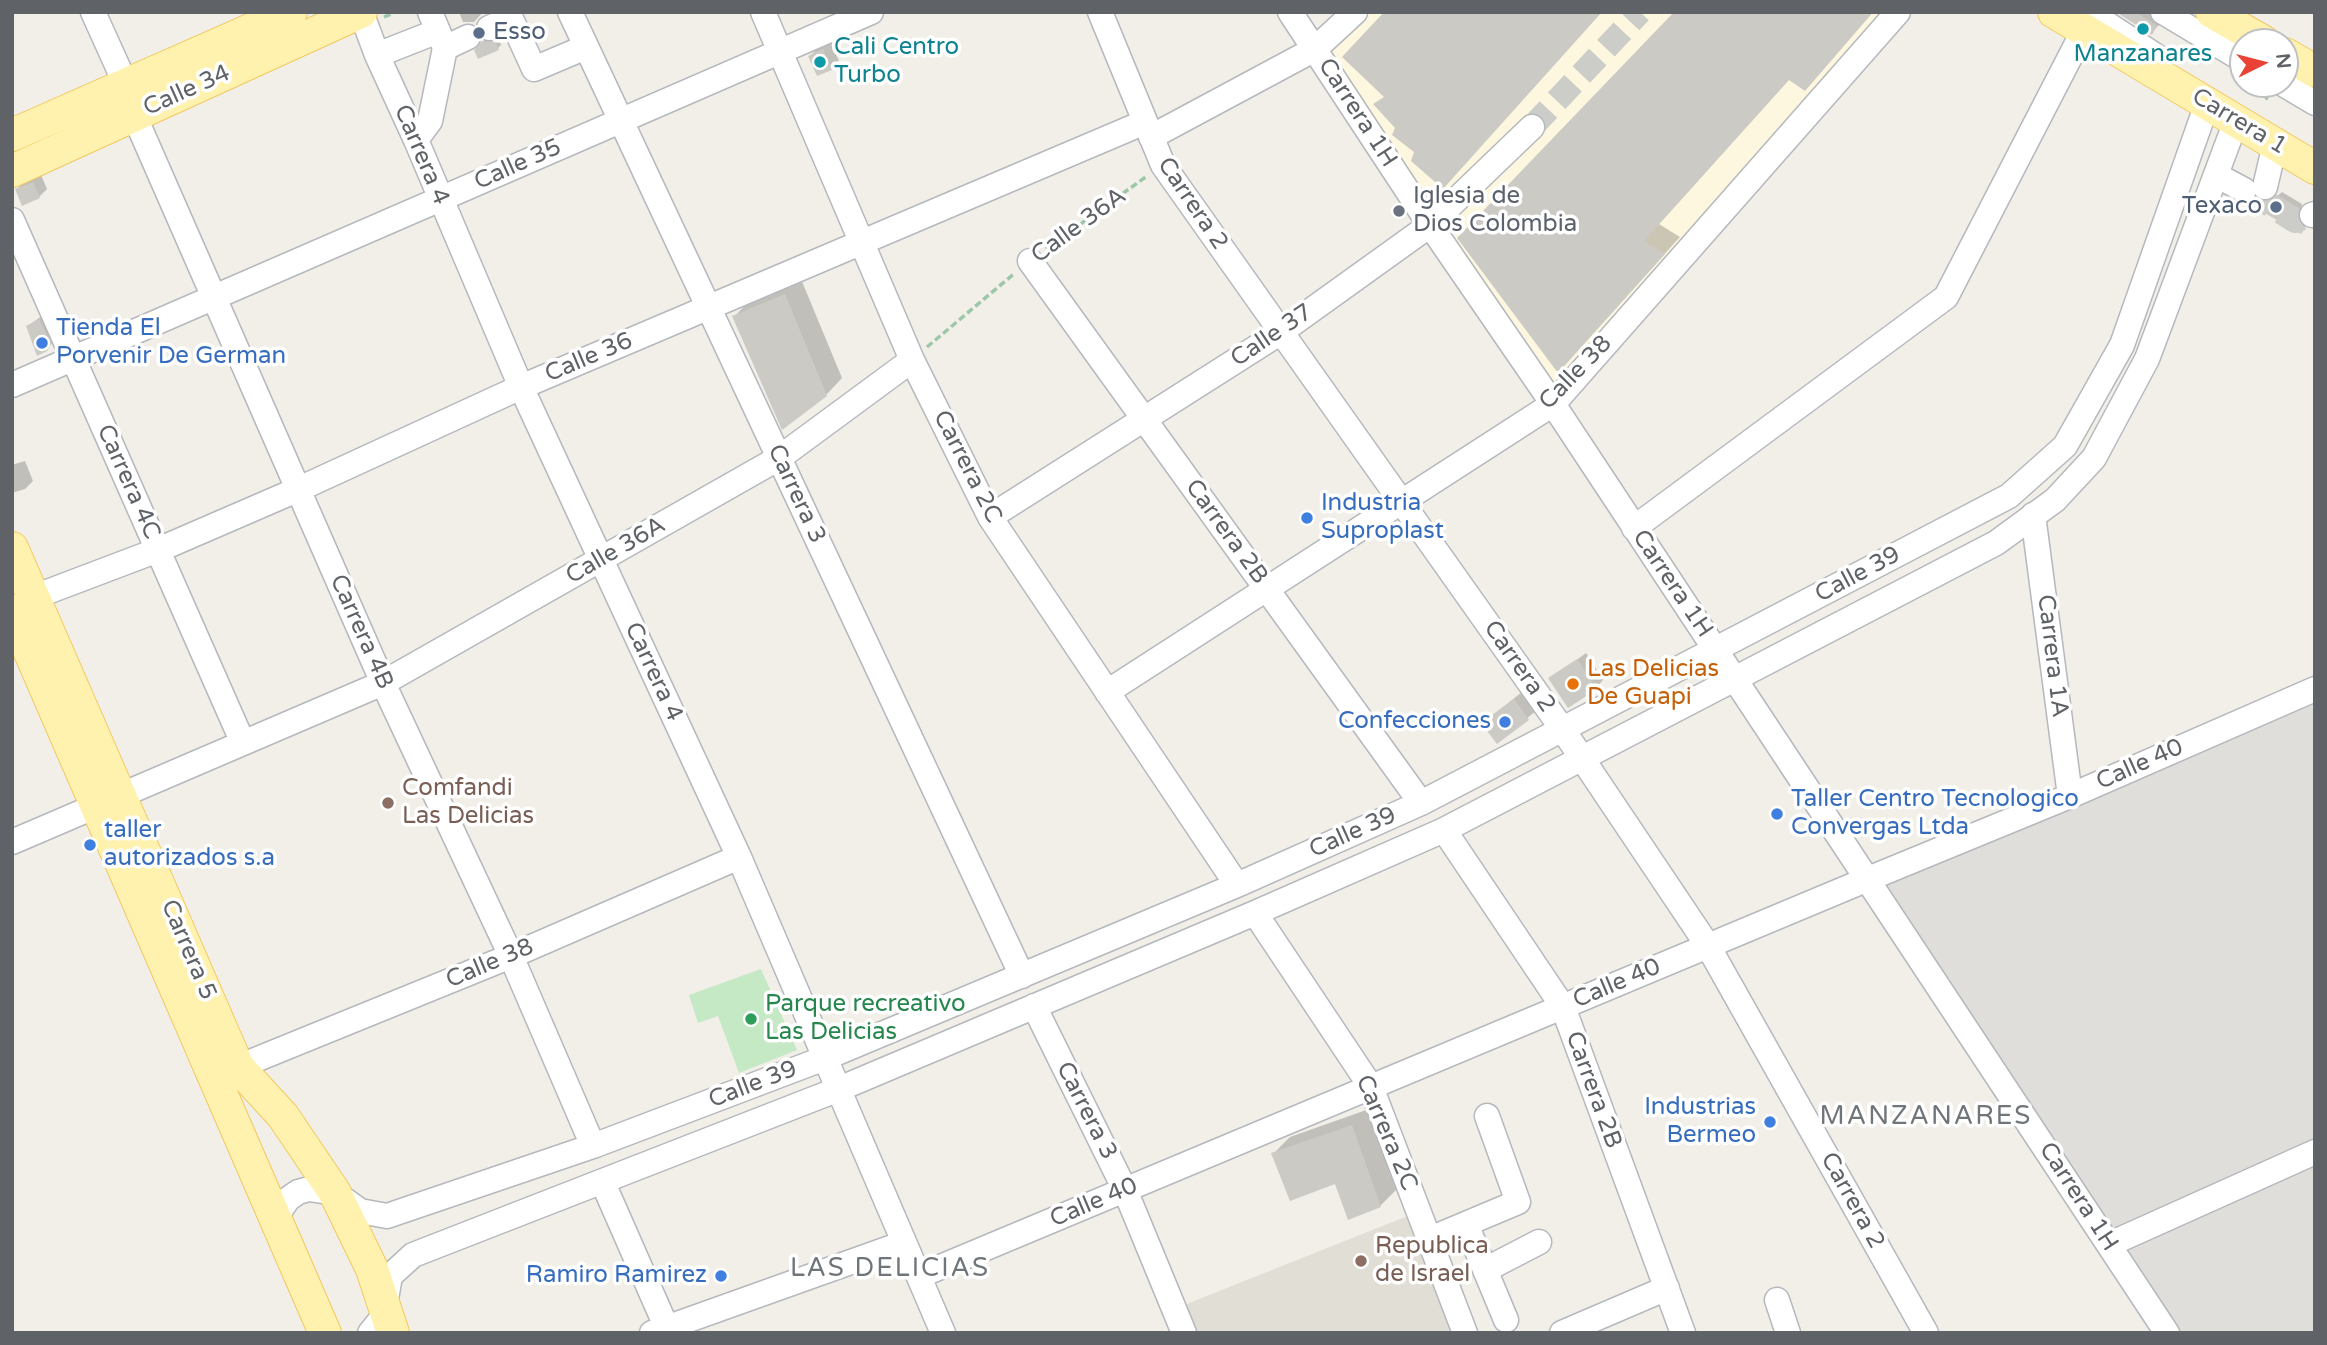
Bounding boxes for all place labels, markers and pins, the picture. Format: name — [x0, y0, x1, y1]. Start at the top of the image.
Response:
place label: Esso — [493, 19, 546, 47]
marker: Manzanares — [2135, 21, 2151, 37]
marker: Esso — [471, 25, 487, 41]
place label: Cali Centro Turbo — [834, 34, 959, 90]
place label: Manzanares — [2074, 41, 2212, 69]
marker: Cali Centro Turbo — [812, 54, 828, 70]
place label: Iglesia de Dios Colombia — [1413, 183, 1577, 239]
place label: Texaco — [2182, 193, 2262, 221]
marker: Texaco — [2268, 199, 2284, 215]
marker: Iglesia de Dios Colombia — [1391, 203, 1407, 219]
place label: Tienda El Porvenir De German — [56, 315, 286, 371]
marker: Tienda El Porvenir De German — [34, 335, 50, 351]
place label: Industria Suproplast — [1321, 490, 1444, 546]
marker: Industria Suproplast — [1299, 510, 1315, 526]
place label: Las Delicias De Guapi — [1587, 656, 1719, 712]
marker: Las Delicias De Guapi — [1565, 676, 1581, 692]
place label: Confecciones — [1338, 708, 1491, 736]
marker: Confecciones — [1497, 714, 1513, 730]
place label: Comfandi Las Delicias — [402, 775, 534, 831]
place label: Taller Centro Tecnologico Convergas Ltda — [1791, 786, 2079, 842]
marker: Comfandi Las Delicias — [380, 795, 396, 811]
marker: Taller Centro Tecnologico Convergas Ltda — [1769, 806, 1785, 822]
place label: taller autorizados s.a — [104, 817, 275, 873]
marker: taller autorizados s.a — [82, 837, 98, 853]
place label: Parque recreativo Las Delicias — [765, 991, 966, 1047]
marker: Parque recreativo Las Delicias — [743, 1011, 759, 1027]
place label: Industrias Bermeo — [1644, 1094, 1756, 1150]
marker: Industrias Bermeo — [1762, 1114, 1778, 1130]
place label: Republica de Israel — [1375, 1233, 1489, 1289]
marker: Republica de Israel — [1353, 1253, 1369, 1269]
place label: Ramiro Ramirez — [526, 1262, 707, 1290]
marker: Ramiro Ramirez — [713, 1268, 729, 1284]

